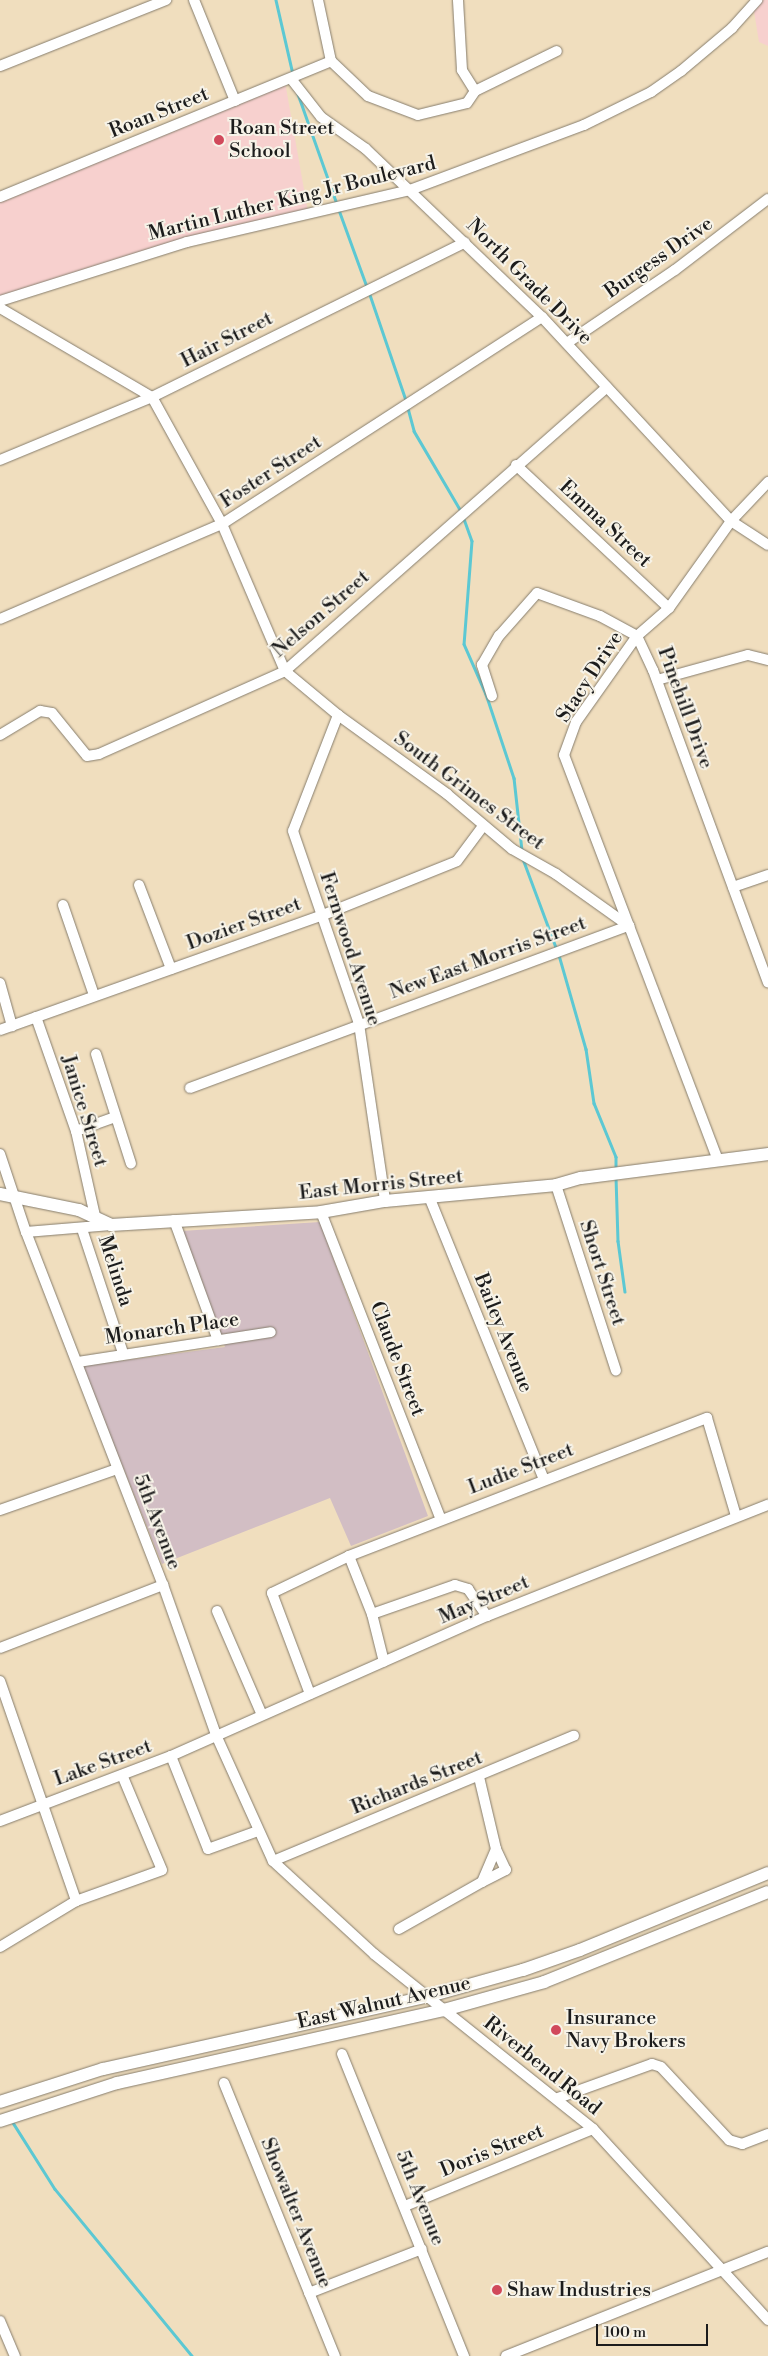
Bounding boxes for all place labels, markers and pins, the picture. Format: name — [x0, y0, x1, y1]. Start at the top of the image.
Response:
place label: Roan Street School — [229, 116, 334, 163]
marker: Roan Street School — [213, 134, 225, 146]
place label: Insurance Navy Brokers — [566, 2006, 686, 2053]
marker: Insurance Navy Brokers — [550, 2024, 562, 2036]
place label: Shaw Industries — [507, 2278, 651, 2302]
marker: Shaw Industries — [491, 2284, 503, 2296]

